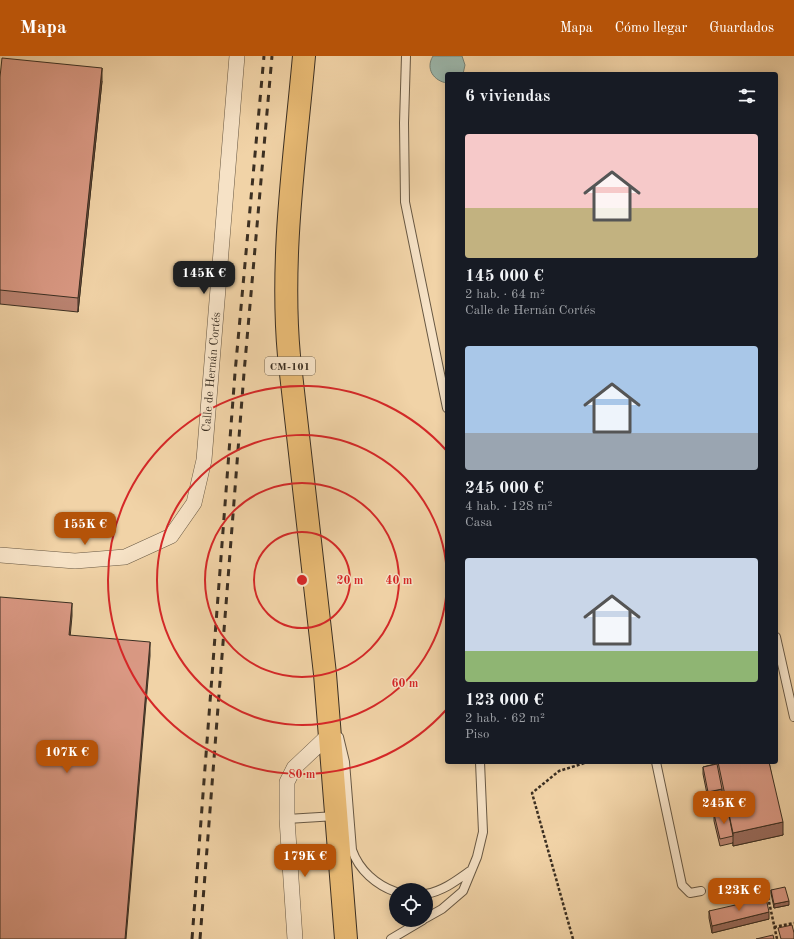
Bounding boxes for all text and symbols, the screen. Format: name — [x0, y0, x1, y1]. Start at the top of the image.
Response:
text: Mapa — [20, 19, 67, 38]
text: Mapa — [560, 21, 593, 35]
text: Cómo llegar — [615, 21, 687, 35]
text: Guardados — [709, 21, 774, 35]
icon: filters — [736, 85, 758, 107]
text: 6 viviendas — [465, 88, 550, 105]
icon: home — [576, 160, 648, 232]
pin: 145K € — [171, 261, 237, 295]
text: 145K € — [182, 267, 226, 280]
text: 145 000 € — [465, 268, 544, 285]
text: 2 hab. · 64 m² — [465, 288, 545, 301]
text: Calle de Hernán Cortés — [465, 304, 596, 317]
street label: Calle de Hernán Cortés — [201, 312, 223, 433]
road number: CM-101 — [265, 357, 315, 375]
icon: home — [576, 372, 648, 444]
text: 245 000 € — [465, 480, 544, 497]
text: 4 hab. · 128 m² — [465, 500, 552, 513]
pin: 155K € — [52, 512, 118, 546]
text: Casa — [465, 516, 492, 529]
text: 155K € — [63, 518, 107, 531]
centre of rings — [295, 573, 309, 587]
text: 20 m — [337, 575, 364, 587]
text: 40 m — [386, 575, 413, 587]
icon: home — [576, 584, 648, 656]
text: 60 m — [392, 678, 419, 690]
text: 123 000 € — [465, 692, 544, 709]
text: 2 hab. · 62 m² — [465, 712, 545, 725]
text: Piso — [465, 728, 489, 741]
pin: 107K € — [34, 740, 100, 774]
text: 107K € — [45, 746, 89, 759]
text: 80 m — [289, 769, 316, 781]
pin: 245K € — [691, 791, 757, 825]
text: 245K € — [702, 797, 746, 810]
pin: 179K € — [272, 844, 338, 878]
text: 179K € — [283, 850, 327, 863]
pin: 123K € — [706, 878, 772, 912]
map controls — [389, 883, 433, 927]
button: locate — [389, 883, 433, 927]
text: 123K € — [717, 884, 761, 897]

